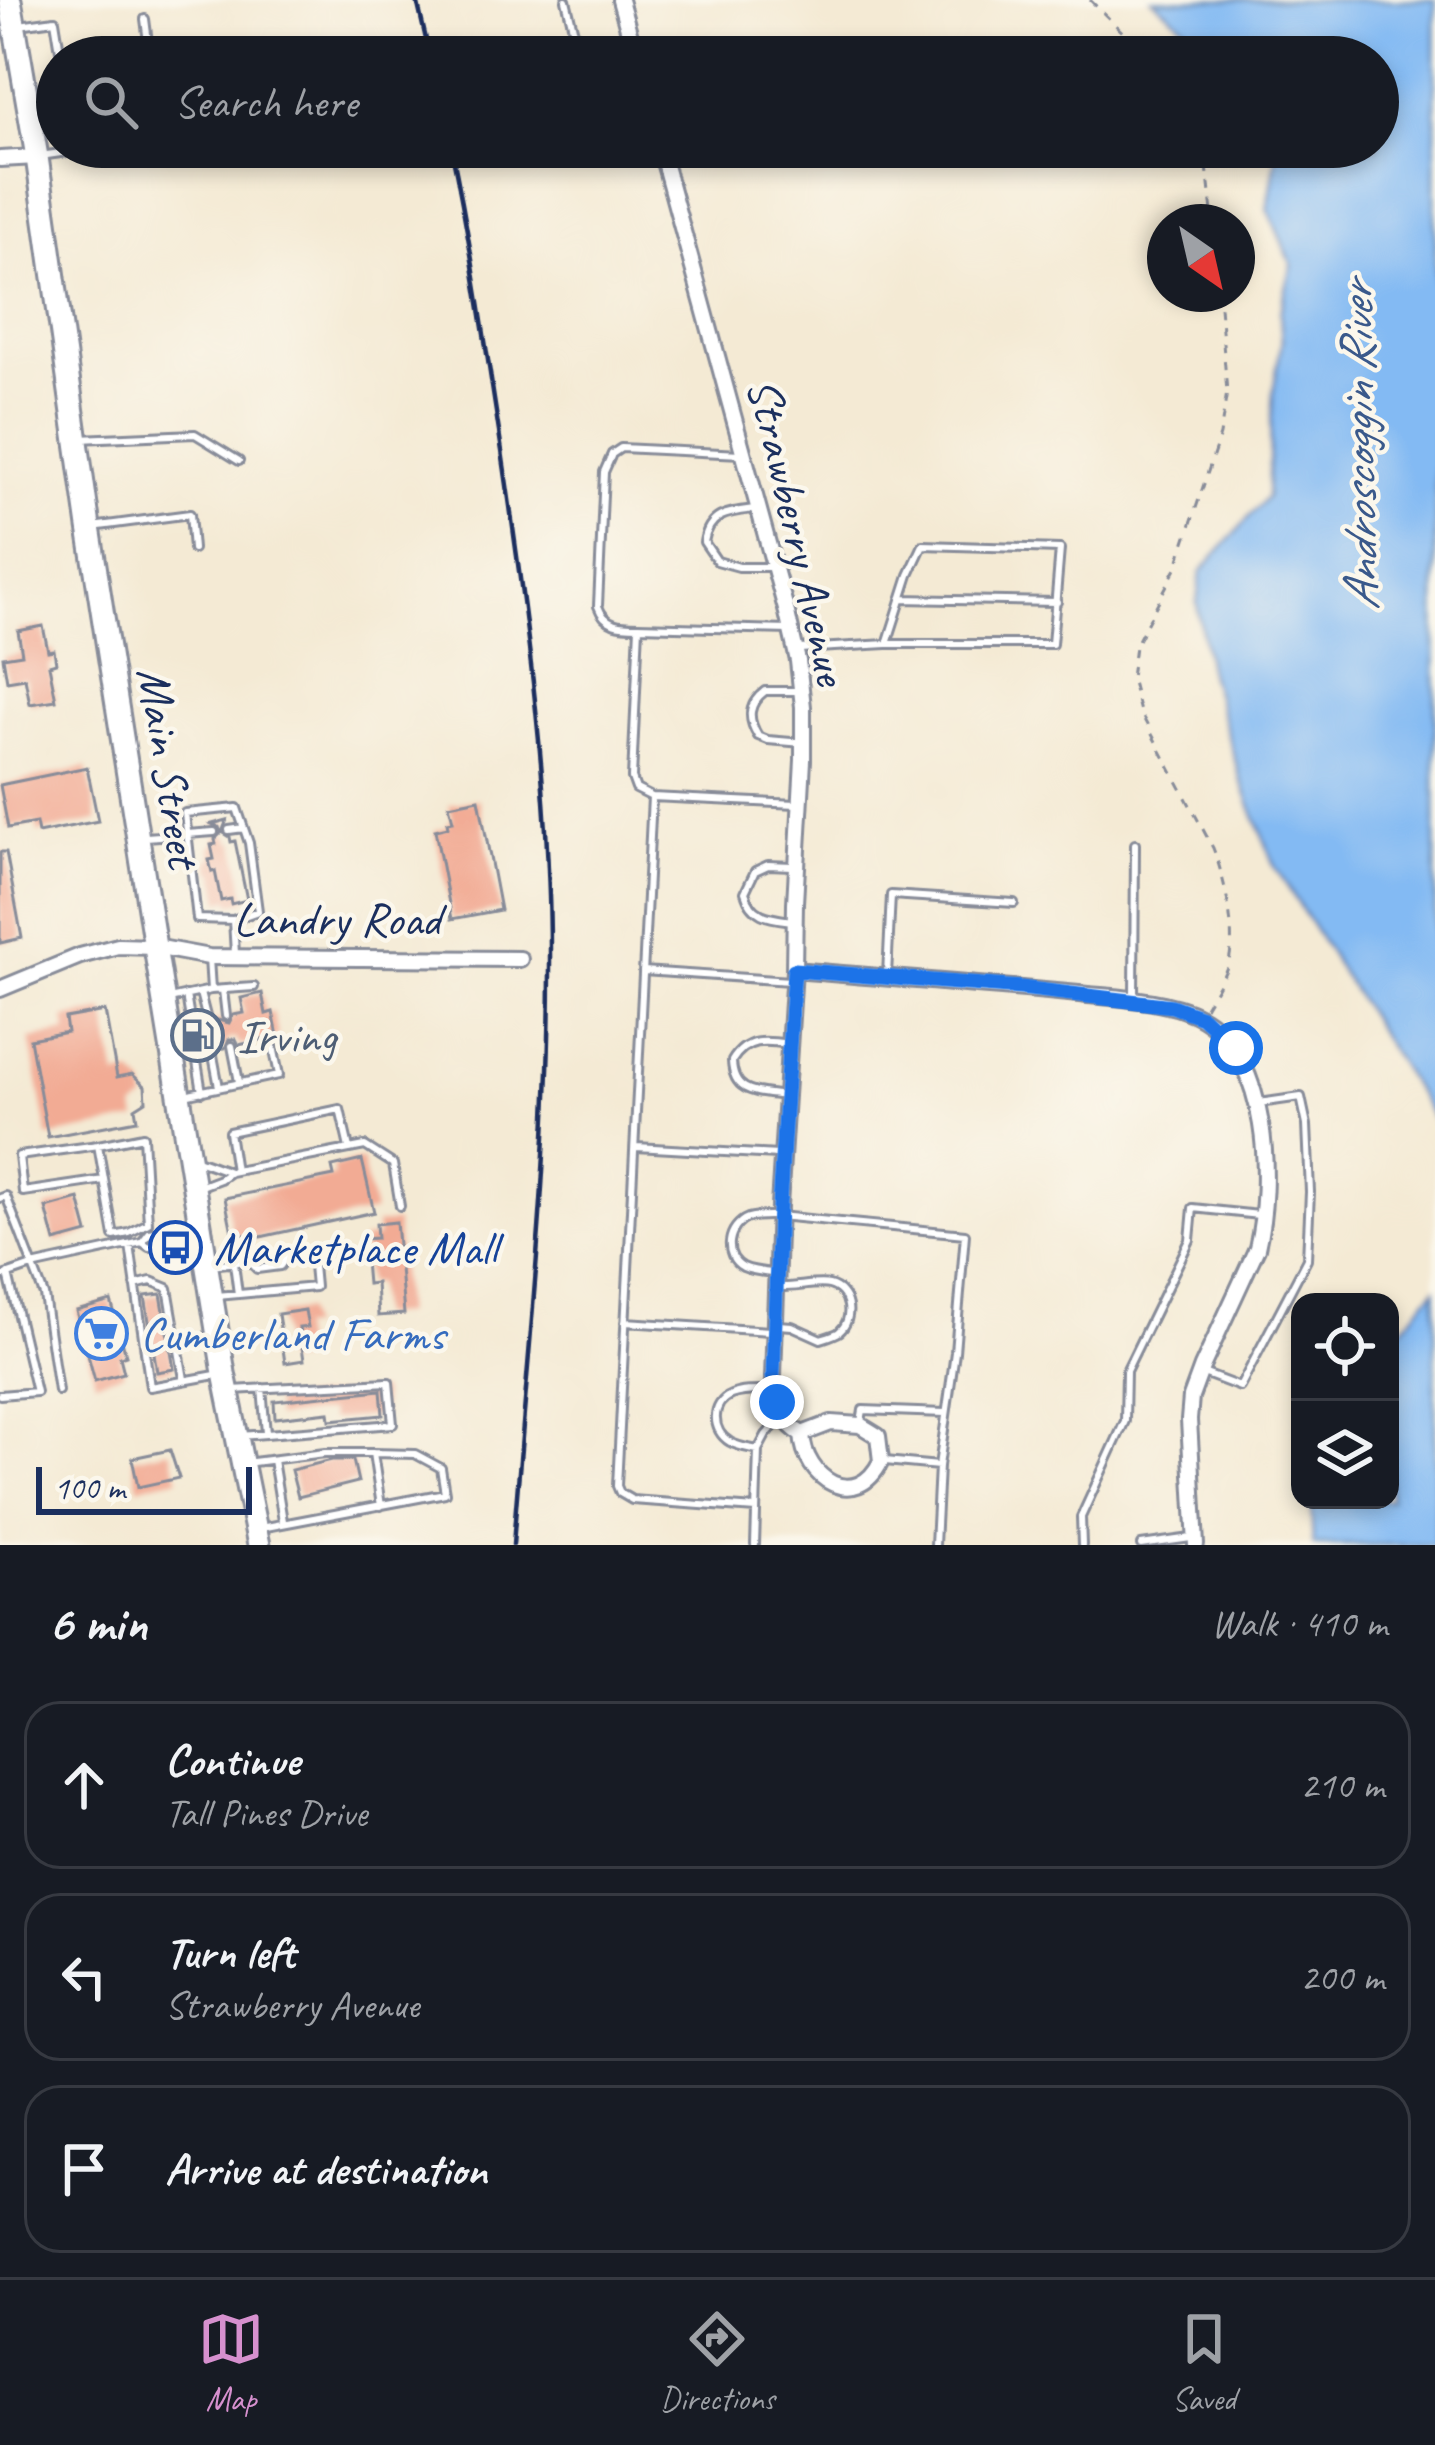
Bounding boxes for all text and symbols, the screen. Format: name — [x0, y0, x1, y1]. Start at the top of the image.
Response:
search box — [36, 36, 1399, 168]
icon: search — [78, 69, 144, 135]
text: Search here — [174, 74, 357, 131]
north arrow — [1147, 204, 1255, 312]
water label: Androscoggin River — [1323, 274, 1393, 611]
street label: Strawberry Avenue — [734, 372, 863, 694]
street label: Main Street — [124, 663, 215, 875]
street label: Landry Road — [233, 889, 448, 949]
place label: Irving — [237, 1006, 338, 1066]
fuel station icon: Irving — [170, 1007, 226, 1063]
route start — [1209, 1021, 1263, 1075]
place label: Marketplace Mall — [214, 1218, 505, 1278]
bus stop icon: Marketplace Mall — [147, 1219, 203, 1275]
map controls — [1291, 1293, 1399, 1509]
button: locate — [1291, 1293, 1399, 1401]
place label: Cumberland Farms — [140, 1304, 448, 1364]
supermarket icon: Cumberland Farms — [73, 1305, 129, 1361]
route end — [750, 1375, 804, 1429]
button: layers — [1291, 1401, 1399, 1509]
scale bar — [36, 1461, 252, 1514]
text: 100 m — [54, 1467, 125, 1509]
text: 6 min — [48, 1591, 147, 1655]
text: Walk · 410 m — [1211, 1599, 1387, 1648]
text: Continue — [165, 1732, 299, 1789]
icon: ahead — [51, 1752, 117, 1818]
text: 210 m — [1300, 1761, 1384, 1810]
text: Tall Pines Drive — [165, 1789, 367, 1838]
text: Turn left — [165, 1924, 295, 1981]
icon: left — [51, 1944, 117, 2010]
text: 200 m — [1300, 1953, 1384, 2002]
text: Strawberry Avenue — [165, 1981, 419, 2030]
icon: arrive — [51, 2136, 117, 2202]
text: Arrive at destination — [165, 2141, 487, 2198]
tab: Map — [198, 2306, 264, 2420]
tab: Directions — [660, 2306, 775, 2420]
tab: Saved — [1171, 2306, 1237, 2420]

